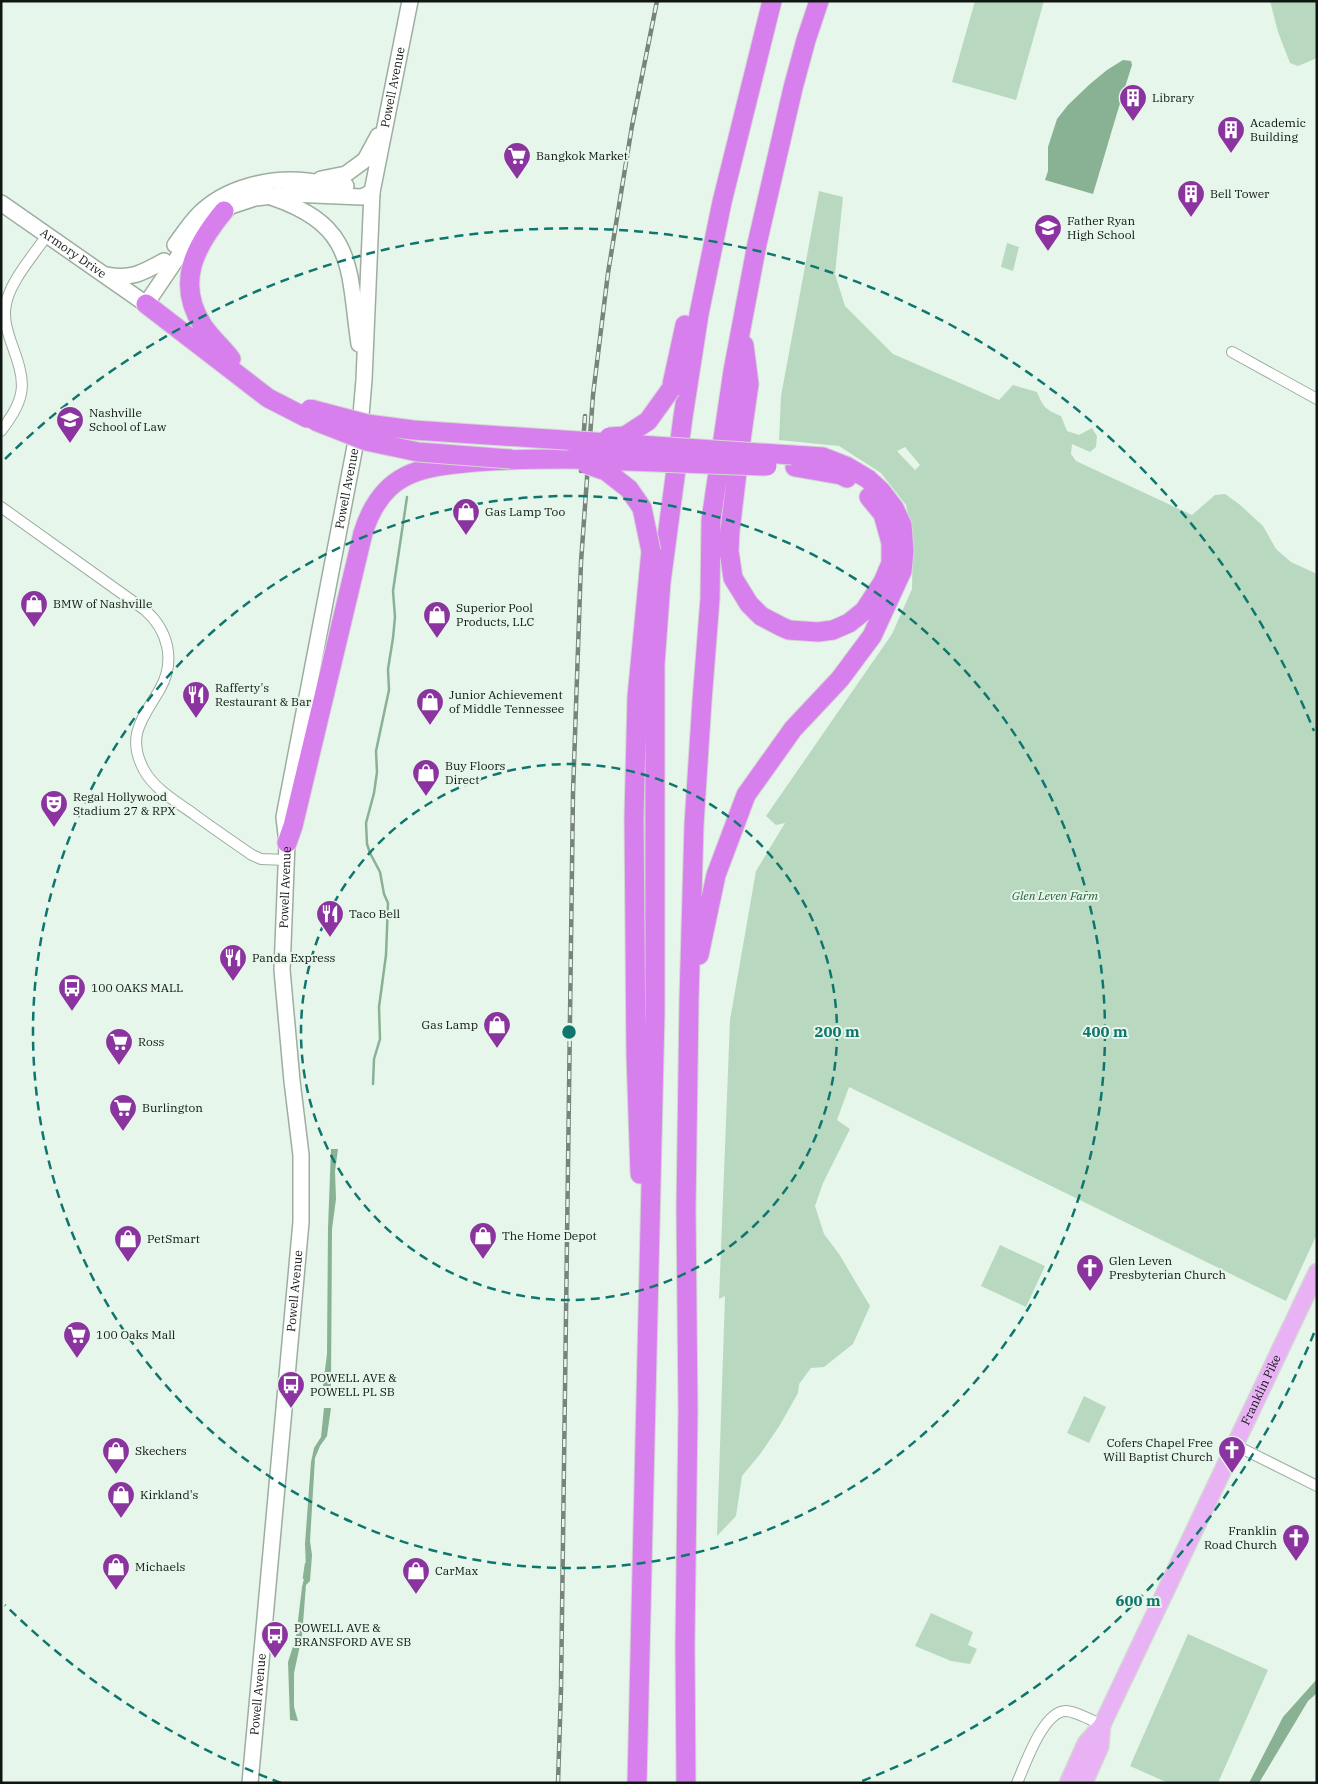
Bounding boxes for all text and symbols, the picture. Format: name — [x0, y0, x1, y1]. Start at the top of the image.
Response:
street label: Powell Avenue — [377, 46, 408, 129]
building icon: Library — [1118, 83, 1148, 122]
place label: Library — [1152, 90, 1195, 105]
building icon: Academic Building — [1216, 115, 1246, 154]
place label: Academic Building — [1250, 115, 1306, 144]
supermarket icon: Bangkok Market — [502, 141, 532, 180]
place label: Bangkok Market — [536, 148, 628, 163]
building icon: Bell Tower — [1176, 179, 1206, 218]
place label: Bell Tower — [1210, 186, 1270, 201]
school or university icon: Father Ryan High School — [1033, 213, 1063, 252]
place label: Father Ryan High School — [1067, 213, 1136, 242]
street label: Armory Drive — [38, 225, 109, 281]
school or university icon: Nashville School of Law — [55, 405, 85, 444]
place label: Nashville School of Law — [89, 405, 167, 434]
street label: Powell Avenue — [331, 447, 361, 530]
shop icon: Gas Lamp Too — [451, 497, 481, 536]
place label: Gas Lamp Too — [485, 504, 565, 519]
shop icon: BMW of Nashville — [19, 589, 49, 628]
place label: BMW of Nashville — [53, 596, 152, 611]
shop icon: Superior Pool Products, LLC — [422, 600, 452, 639]
place label: Superior Pool Products, LLC — [456, 600, 534, 629]
restaurant icon: Rafferty's Restaurant & Bar — [181, 680, 211, 719]
place label: Rafferty's Restaurant & Bar — [215, 680, 312, 709]
shop icon: Junior Achievement of Middle Tennessee — [415, 687, 445, 726]
place label: Junior Achievement of Middle Tennessee — [449, 687, 564, 716]
shop icon: Buy Floors Direct — [411, 758, 441, 797]
place label: Buy Floors Direct — [445, 758, 506, 787]
theatre icon: Regal Hollywood Stadium 27 & RPX — [39, 789, 69, 828]
place label: Regal Hollywood Stadium 27 & RPX — [73, 789, 175, 818]
street label: Powell Avenue — [276, 846, 294, 929]
park label: Glen Leven Farm — [1012, 888, 1098, 903]
restaurant icon: Taco Bell — [315, 899, 345, 938]
place label: Taco Bell — [349, 906, 401, 921]
restaurant icon: Panda Express — [218, 943, 248, 982]
place label: Panda Express — [252, 950, 335, 965]
bus stop icon: 100 OAKS MALL — [57, 973, 87, 1012]
place label: 100 OAKS MALL — [91, 980, 183, 995]
shop icon: Gas Lamp — [482, 1010, 512, 1049]
place label: Gas Lamp — [422, 1017, 478, 1032]
text: 200 m — [814, 1022, 860, 1041]
text: 400 m — [1082, 1022, 1128, 1041]
centre of rings — [560, 1023, 578, 1041]
supermarket icon: Ross — [104, 1027, 134, 1066]
place label: Ross — [138, 1034, 164, 1049]
supermarket icon: Burlington — [108, 1093, 138, 1132]
place label: Burlington — [142, 1100, 203, 1115]
shop icon: The Home Depot — [468, 1221, 498, 1260]
shop icon: PetSmart — [113, 1224, 143, 1263]
place label: The Home Depot — [502, 1228, 597, 1243]
place label: PetSmart — [147, 1231, 200, 1246]
street label: Powell Avenue — [283, 1250, 305, 1332]
church icon: Glen Leven Presbyterian Church — [1075, 1253, 1105, 1292]
place label: Glen Leven Presbyterian Church — [1109, 1253, 1227, 1282]
supermarket icon: 100 Oaks Mall — [62, 1320, 92, 1359]
place label: 100 Oaks Mall — [96, 1327, 176, 1342]
street label: Franklin Pike — [1238, 1352, 1284, 1427]
bus stop icon: POWELL AVE & POWELL PL SB — [276, 1370, 306, 1409]
place label: POWELL AVE & POWELL PL SB — [310, 1370, 397, 1399]
place label: Cofers Chapel Free Will Baptist Church — [1103, 1435, 1213, 1464]
church icon: Cofers Chapel Free Will Baptist Church — [1217, 1435, 1247, 1474]
shop icon: Skechers — [101, 1436, 131, 1475]
place label: Skechers — [135, 1443, 187, 1458]
shop icon: Kirkland's — [106, 1480, 136, 1519]
place label: Kirkland's — [140, 1487, 199, 1502]
place label: Franklin Road Church — [1204, 1523, 1278, 1552]
church icon: Franklin Road Church — [1281, 1523, 1311, 1562]
shop icon: Michaels — [101, 1552, 131, 1591]
shop icon: CarMax — [401, 1556, 431, 1595]
place label: Michaels — [135, 1559, 186, 1574]
place label: CarMax — [435, 1563, 479, 1578]
text: 600 m — [1115, 1591, 1161, 1610]
bus stop icon: POWELL AVE & BRANSFORD AVE SB — [260, 1620, 290, 1659]
place label: POWELL AVE & BRANSFORD AVE SB — [294, 1620, 411, 1649]
street label: Powell Avenue — [246, 1653, 269, 1736]

